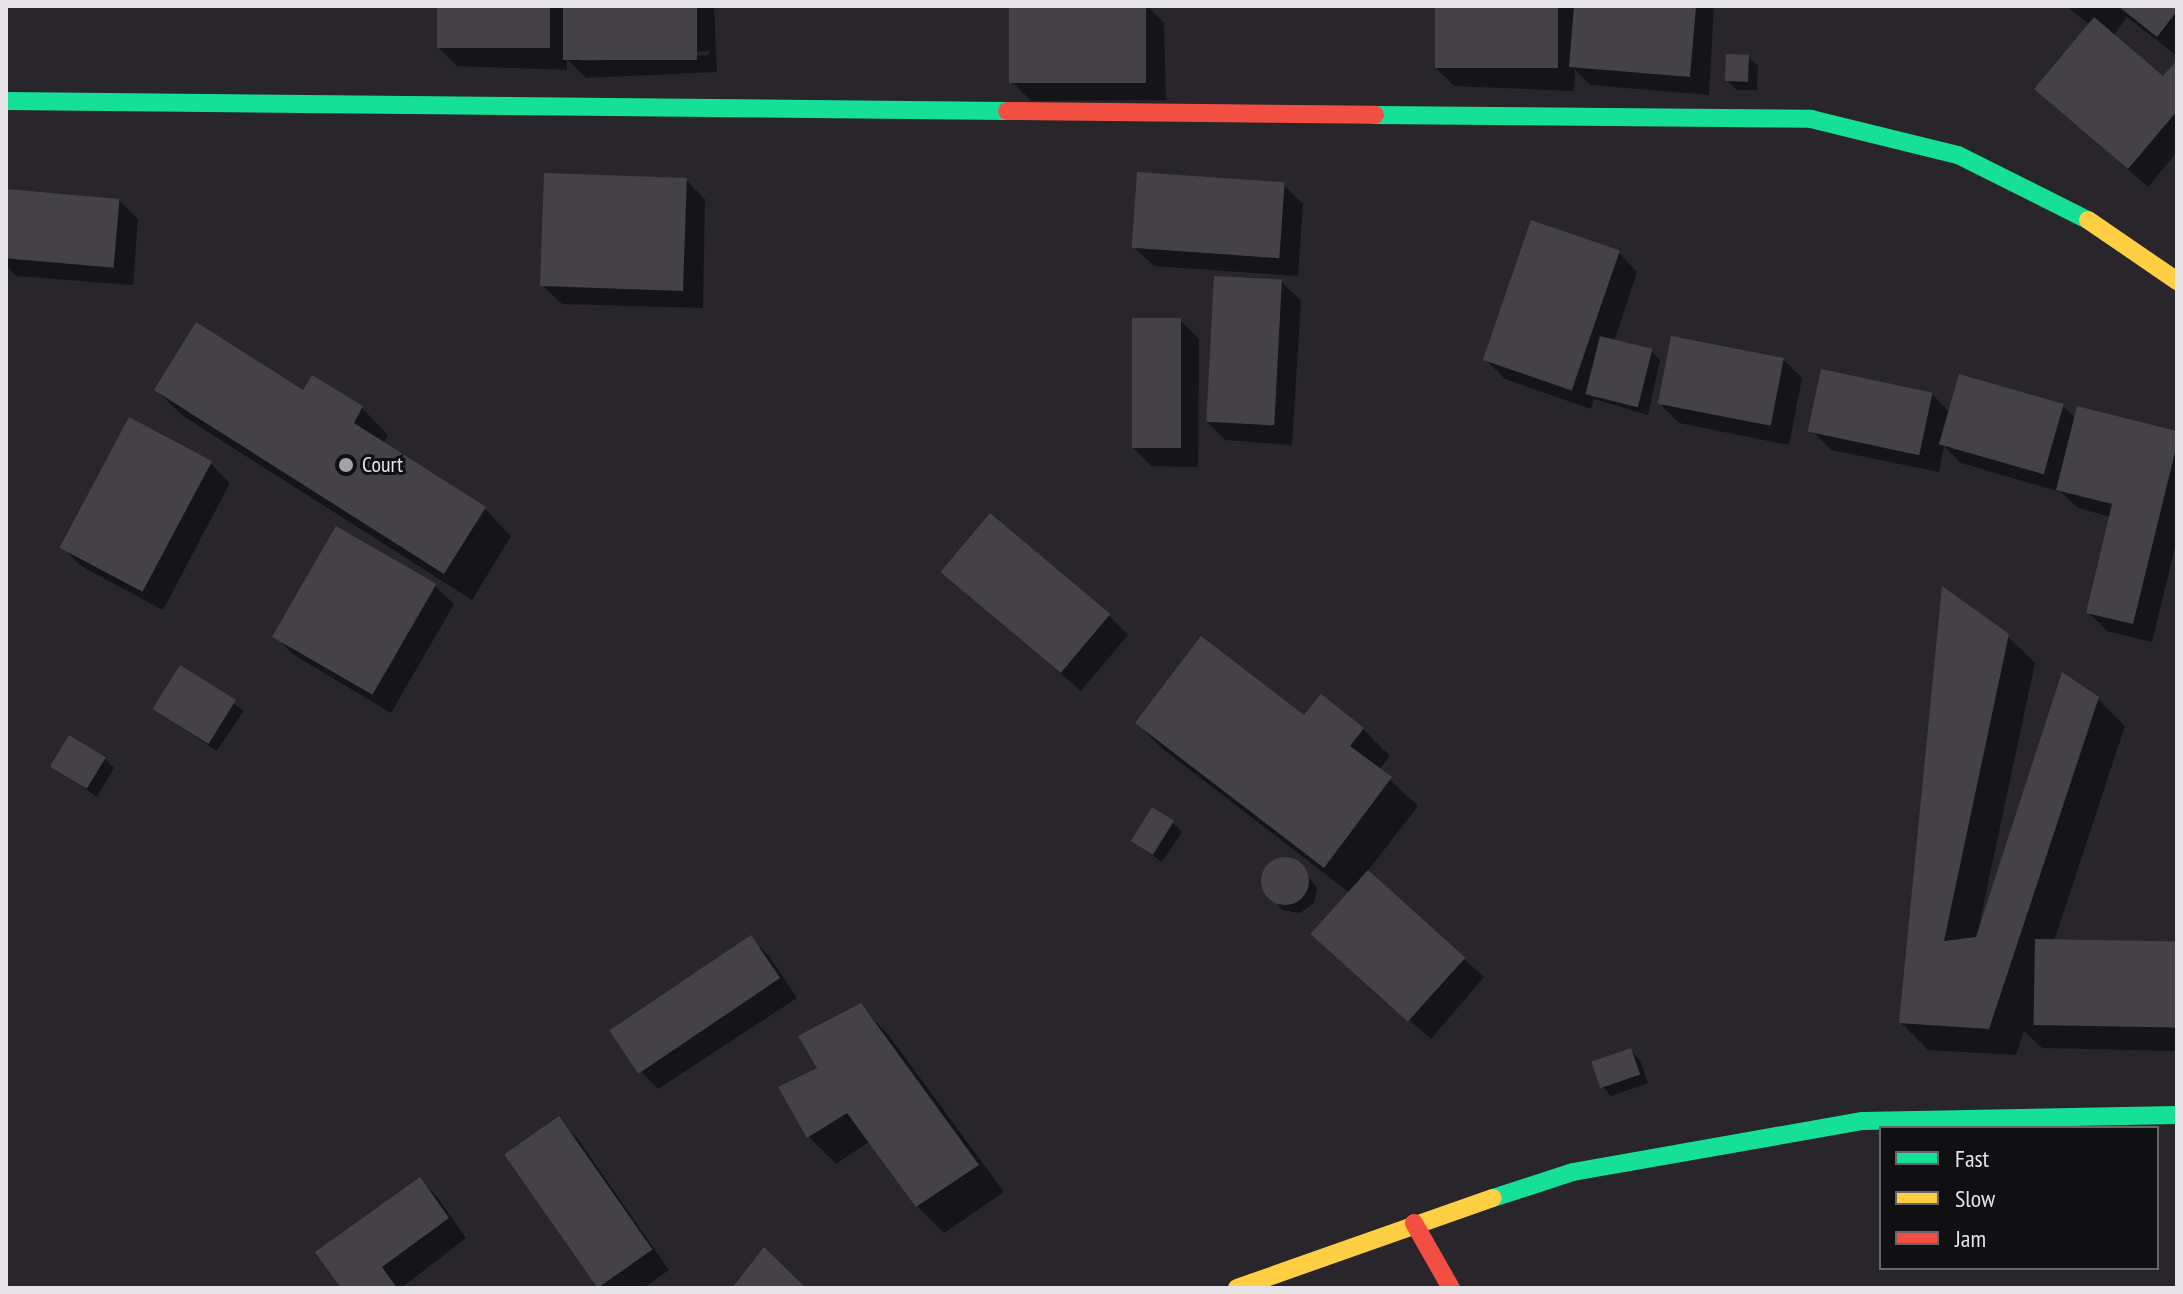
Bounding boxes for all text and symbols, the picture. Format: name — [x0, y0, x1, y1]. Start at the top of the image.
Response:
place label: Court — [362, 452, 403, 478]
marker: Court — [337, 456, 355, 474]
legend — [1879, 1126, 2159, 1270]
text: Fast — [1955, 1143, 1989, 1174]
text: Slow — [1955, 1183, 1995, 1214]
text: Jam — [1955, 1223, 1986, 1254]

